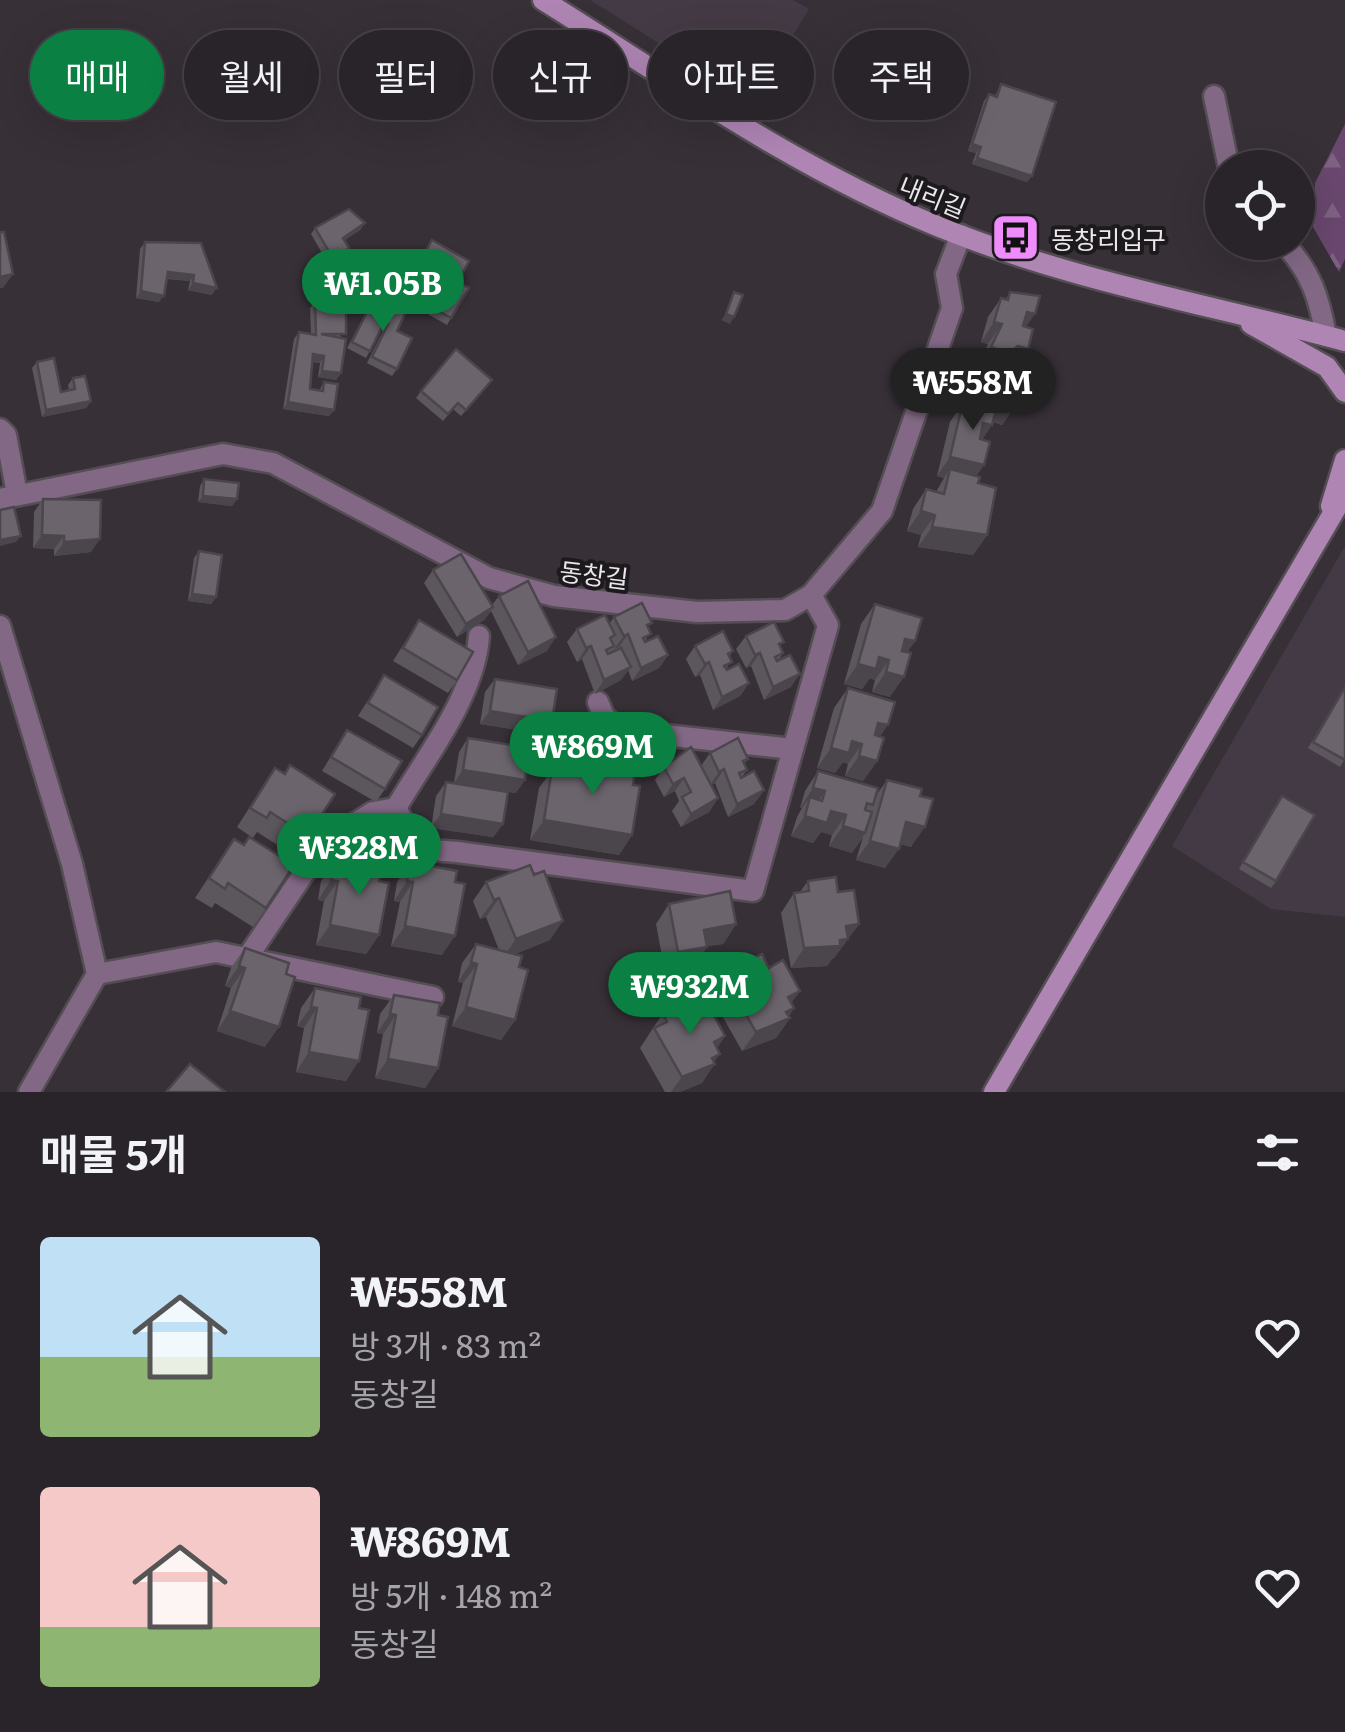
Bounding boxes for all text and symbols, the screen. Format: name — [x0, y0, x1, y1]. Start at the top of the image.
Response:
chip: 매매 — [30, 30, 164, 120]
chip: 월세 — [184, 30, 319, 120]
chip: 필터 — [339, 30, 473, 120]
chip: 신규 — [493, 30, 628, 120]
chip: 아파트 — [648, 30, 814, 120]
chip: 주택 — [834, 30, 969, 120]
map controls — [1205, 150, 1315, 260]
button: locate — [1205, 150, 1315, 260]
street label: 내리길 — [894, 166, 972, 226]
bus stop icon: 동창리입구 — [990, 212, 1042, 264]
place label: 동창리입구 — [1051, 220, 1166, 257]
pin: ₩1.05B — [302, 249, 464, 334]
text: ₩1.05B — [324, 257, 442, 305]
pin: ₩558M — [903, 348, 1043, 433]
text: ₩558M — [913, 356, 1033, 404]
street label: 동창길 — [557, 551, 631, 597]
pin: ₩869M — [523, 712, 663, 797]
text: ₩869M — [532, 720, 654, 768]
pin: ₩328M — [289, 813, 429, 898]
text: ₩328M — [299, 821, 419, 869]
pin: ₩932M — [620, 952, 760, 1037]
text: ₩932M — [630, 960, 750, 1008]
text: 매물 5개 — [40, 1121, 187, 1183]
icon: filters — [1250, 1125, 1305, 1180]
text: ₩558M — [350, 1258, 508, 1320]
icon: home — [120, 1277, 240, 1397]
icon: heart — [1250, 1310, 1305, 1365]
text: 방 3개 · 83 m² — [350, 1320, 541, 1368]
text: 동창길 — [350, 1368, 438, 1416]
text: ₩869M — [350, 1508, 511, 1570]
icon: home — [120, 1527, 240, 1647]
icon: heart — [1250, 1560, 1305, 1615]
text: 방 5개 · 148 m² — [350, 1570, 552, 1618]
text: 동창길 — [350, 1618, 438, 1666]

